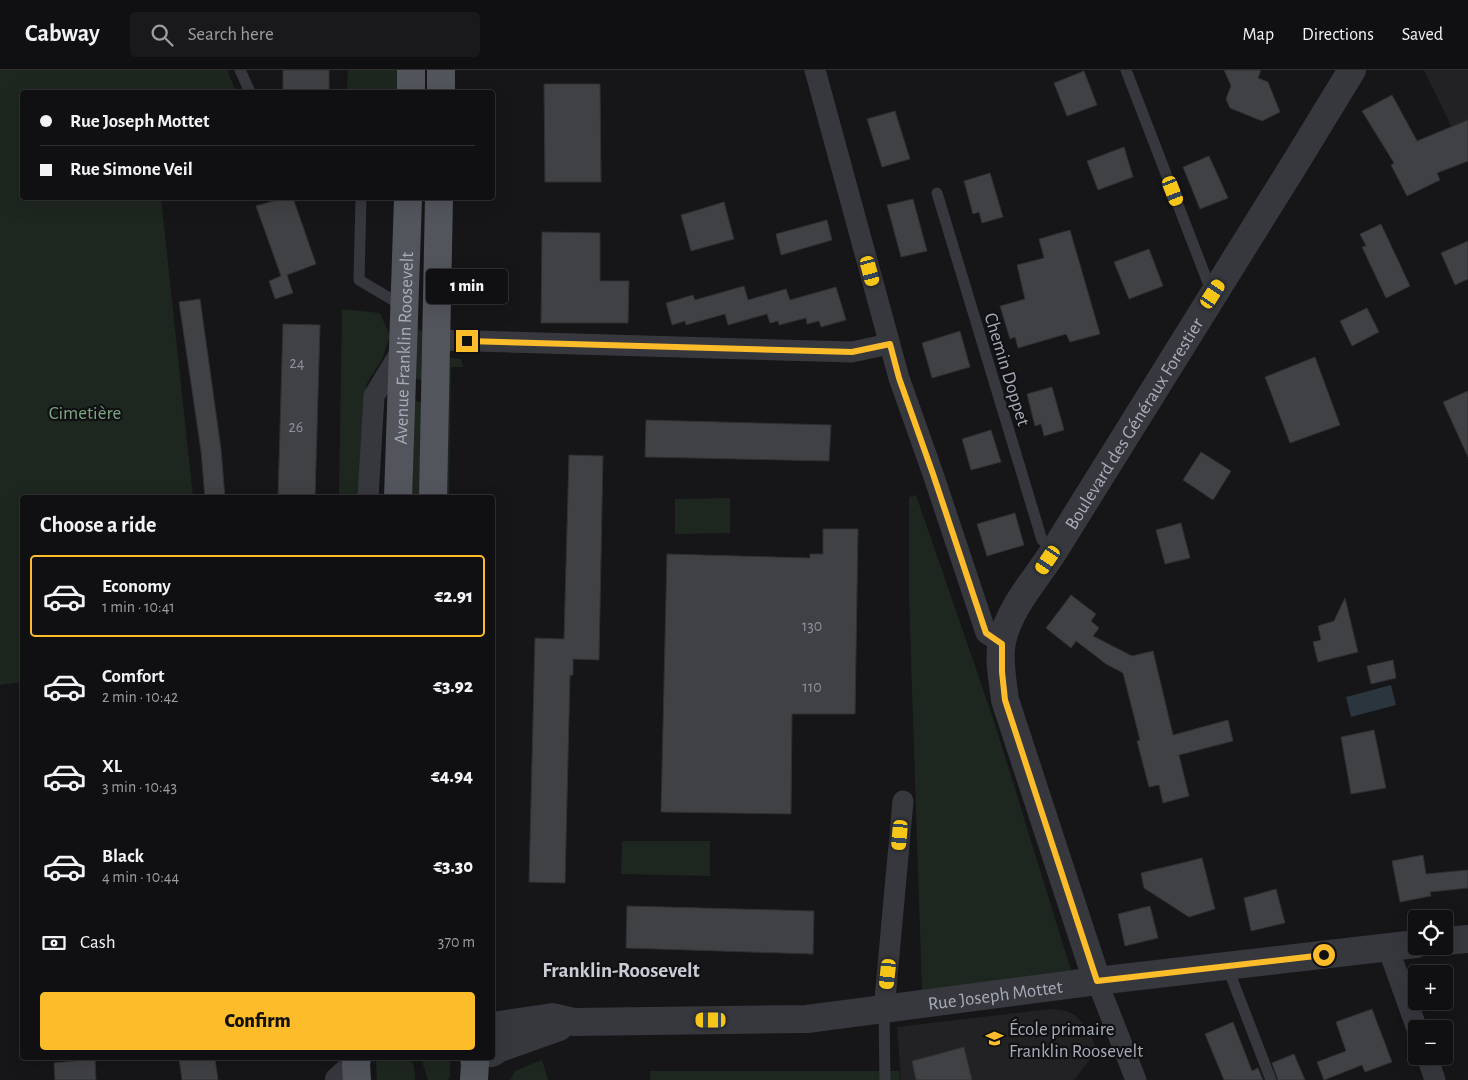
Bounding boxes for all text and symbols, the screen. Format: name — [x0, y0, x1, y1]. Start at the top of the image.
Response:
search box — [130, 12, 480, 57]
icon: search — [148, 21, 176, 49]
text: Cabway — [25, 22, 100, 46]
text: Search here — [188, 25, 274, 44]
text: Map — [1243, 26, 1274, 44]
text: Directions — [1302, 26, 1374, 44]
text: Saved — [1402, 26, 1443, 44]
text: Rue Joseph Mottet — [70, 112, 209, 131]
text: Rue Simone Veil — [70, 160, 193, 179]
car — [1160, 174, 1185, 208]
street label: Avenue Franklin Roosevelt — [392, 251, 417, 445]
car — [858, 255, 881, 287]
callout: 1 min — [426, 268, 508, 304]
car — [1198, 277, 1227, 311]
text: 1 min — [450, 278, 484, 294]
street label: Chemin Doppet — [980, 311, 1033, 428]
street label: Boulevard des Généraux Forestier — [1062, 315, 1208, 533]
route end — [456, 330, 478, 352]
house number: 24 — [290, 355, 305, 371]
park label: Cimetière — [49, 404, 121, 423]
house number: 26 — [289, 419, 303, 435]
text: Choose a ride — [40, 514, 156, 536]
car — [1033, 543, 1062, 577]
icon: car — [42, 574, 87, 619]
text: Economy — [102, 577, 171, 596]
text: €2.91 — [435, 587, 473, 606]
text: 1 min · 10:41 — [102, 599, 175, 615]
house number: 130 — [802, 618, 822, 634]
icon: car — [42, 664, 87, 709]
text: Comfort — [102, 667, 164, 686]
text: €3.92 — [433, 677, 473, 696]
house number: 110 — [802, 679, 822, 695]
text: 2 min · 10:42 — [102, 689, 178, 705]
icon: car — [42, 754, 87, 799]
text: XL — [102, 757, 122, 776]
text: €4.94 — [431, 767, 473, 786]
text: 3 min · 10:43 — [102, 779, 177, 795]
car — [891, 819, 908, 851]
icon: car — [42, 844, 87, 889]
text: Black — [102, 847, 144, 866]
text: €3.30 — [433, 857, 473, 876]
text: 4 min · 10:44 — [102, 869, 179, 885]
map controls — [1408, 910, 1453, 1065]
button: locate — [1408, 910, 1453, 955]
icon: cash — [40, 929, 68, 957]
text: Cash — [80, 933, 116, 952]
text: 370 m — [438, 934, 475, 950]
route start — [1313, 944, 1335, 966]
car — [878, 958, 897, 990]
district label: Franklin-Roosevelt — [542, 960, 700, 981]
button: + — [1408, 965, 1453, 1010]
street label: Rue Joseph Mottet — [927, 978, 1064, 1014]
button: Confirm — [40, 992, 475, 1050]
car — [696, 1013, 726, 1028]
place label: École primaire Franklin Roosevelt — [1009, 1018, 1143, 1061]
button: − — [1408, 1020, 1453, 1065]
school or university icon: École primaire Franklin Roosevelt — [985, 1029, 1005, 1049]

